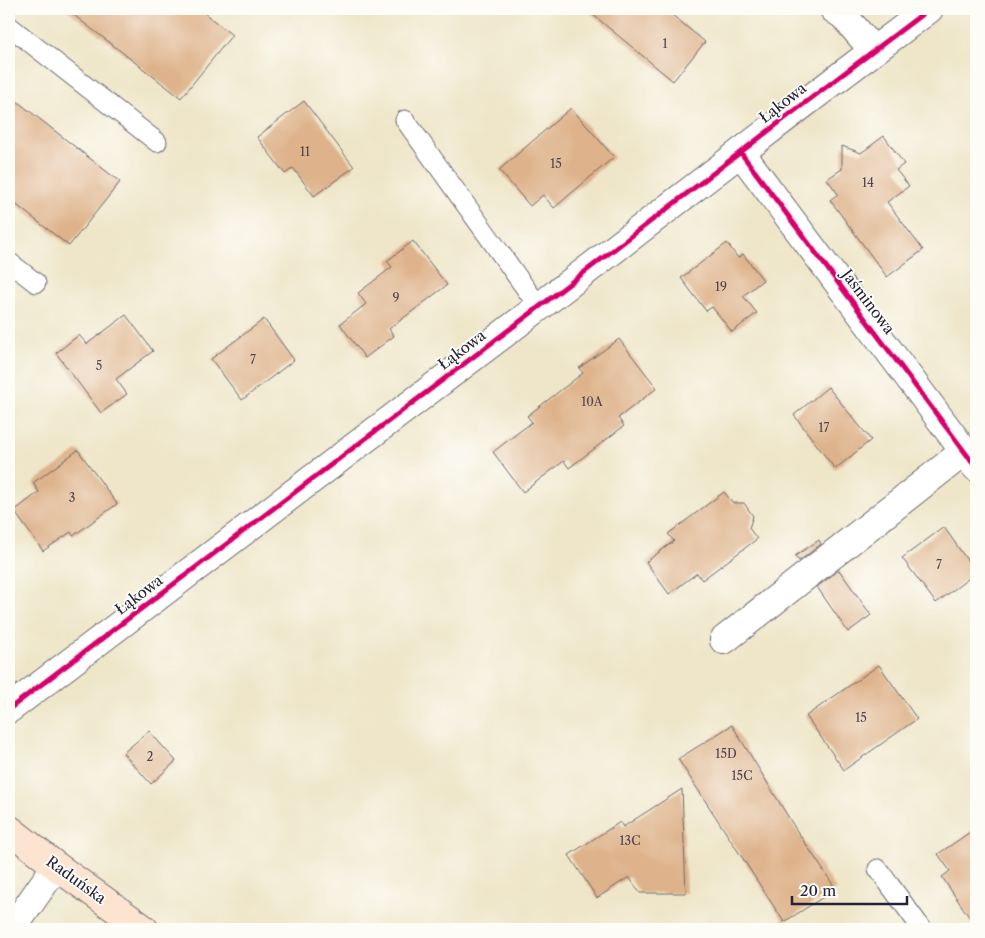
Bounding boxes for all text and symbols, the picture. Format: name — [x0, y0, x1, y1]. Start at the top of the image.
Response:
house number: 1 — [662, 36, 668, 51]
street label: Łąkowa — [755, 78, 810, 127]
house number: 11 — [300, 144, 310, 159]
house number: 15 — [550, 156, 562, 171]
house number: 14 — [862, 175, 874, 190]
street label: Jaśminowa — [837, 264, 899, 338]
house number: 19 — [715, 279, 727, 294]
house number: 9 — [392, 290, 400, 305]
street label: Łąkowa — [434, 326, 489, 374]
house number: 7 — [250, 352, 256, 367]
house number: 5 — [96, 358, 102, 373]
house number: 10A — [581, 394, 604, 409]
house number: 17 — [819, 420, 830, 435]
house number: 3 — [69, 490, 75, 505]
house number: 7 — [936, 557, 942, 572]
street label: Łąkowa — [111, 571, 166, 619]
house number: 15 — [855, 710, 867, 725]
house number: 15D — [715, 746, 737, 761]
house number: 2 — [147, 749, 154, 764]
house number: 15C — [732, 768, 752, 783]
house number: 13C — [620, 833, 640, 848]
street label: Raduńska — [43, 852, 110, 908]
scale bar — [792, 873, 908, 905]
text: 20 m — [800, 881, 836, 900]

